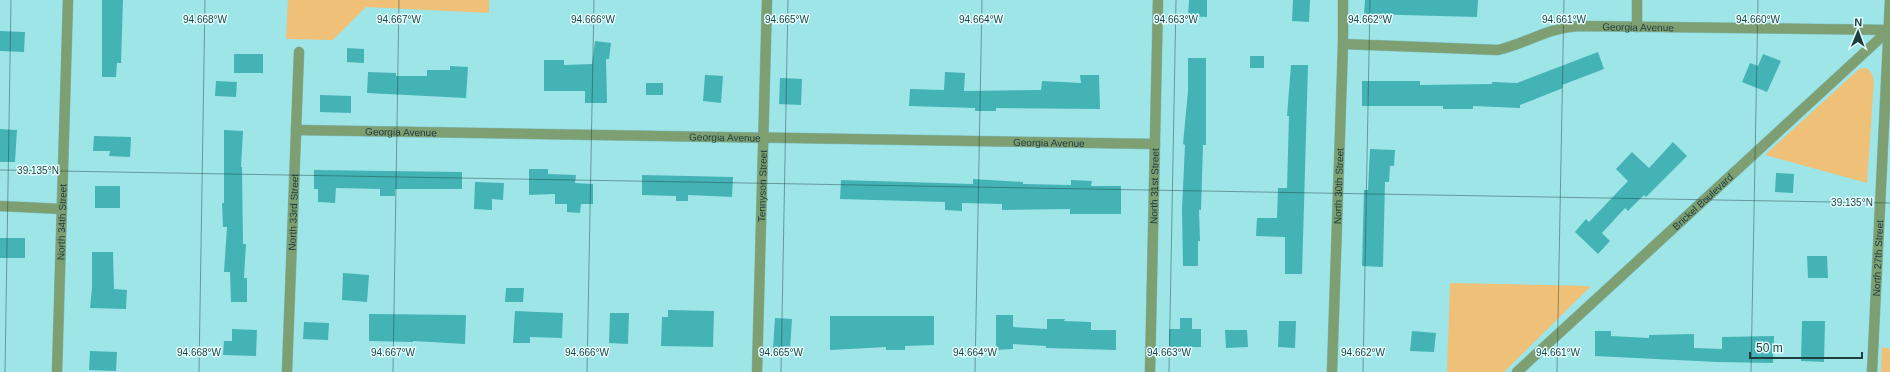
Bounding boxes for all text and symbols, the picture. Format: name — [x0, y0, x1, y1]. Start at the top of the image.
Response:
north arrow — [1838, 12, 1878, 52]
text: 94.668°W — [183, 14, 228, 25]
text: 94.667°W — [377, 14, 422, 25]
text: 94.666°W — [571, 14, 616, 25]
text: 94.665°W — [765, 14, 810, 25]
text: 94.664°W — [959, 14, 1004, 25]
text: 94.663°W — [1154, 14, 1199, 25]
text: 94.662°W — [1348, 14, 1393, 25]
text: 94.661°W — [1542, 14, 1587, 25]
text: 94.660°W — [1736, 14, 1781, 25]
text: N — [1854, 16, 1862, 28]
street label: Georgia Avenue — [1602, 21, 1674, 33]
street label: Georgia Avenue — [365, 126, 437, 138]
street label: Georgia Avenue — [689, 131, 761, 143]
street label: Georgia Avenue — [1013, 136, 1085, 148]
street label: North 31st Street — [1148, 148, 1160, 224]
street label: North 30th Street — [1331, 148, 1345, 224]
street label: Tennyson Street — [756, 150, 768, 222]
text: 39.135°N — [17, 165, 59, 176]
street label: Brickel Boulevard — [1670, 171, 1735, 232]
street label: North 33rd Street — [286, 173, 300, 251]
street label: North 34th Street — [55, 184, 68, 260]
text: 39.135°N — [1831, 197, 1873, 208]
street label: North 27th Street — [1870, 220, 1885, 296]
scale bar — [1750, 334, 1862, 360]
text: 50 m — [1756, 341, 1783, 355]
text: 94.668°W — [177, 347, 222, 358]
text: 94.667°W — [371, 347, 416, 358]
text: 94.666°W — [565, 347, 610, 358]
text: 94.665°W — [759, 347, 804, 358]
text: 94.664°W — [953, 347, 998, 358]
text: 94.663°W — [1147, 347, 1192, 358]
text: 94.662°W — [1341, 347, 1386, 358]
text: 94.661°W — [1536, 347, 1581, 358]

